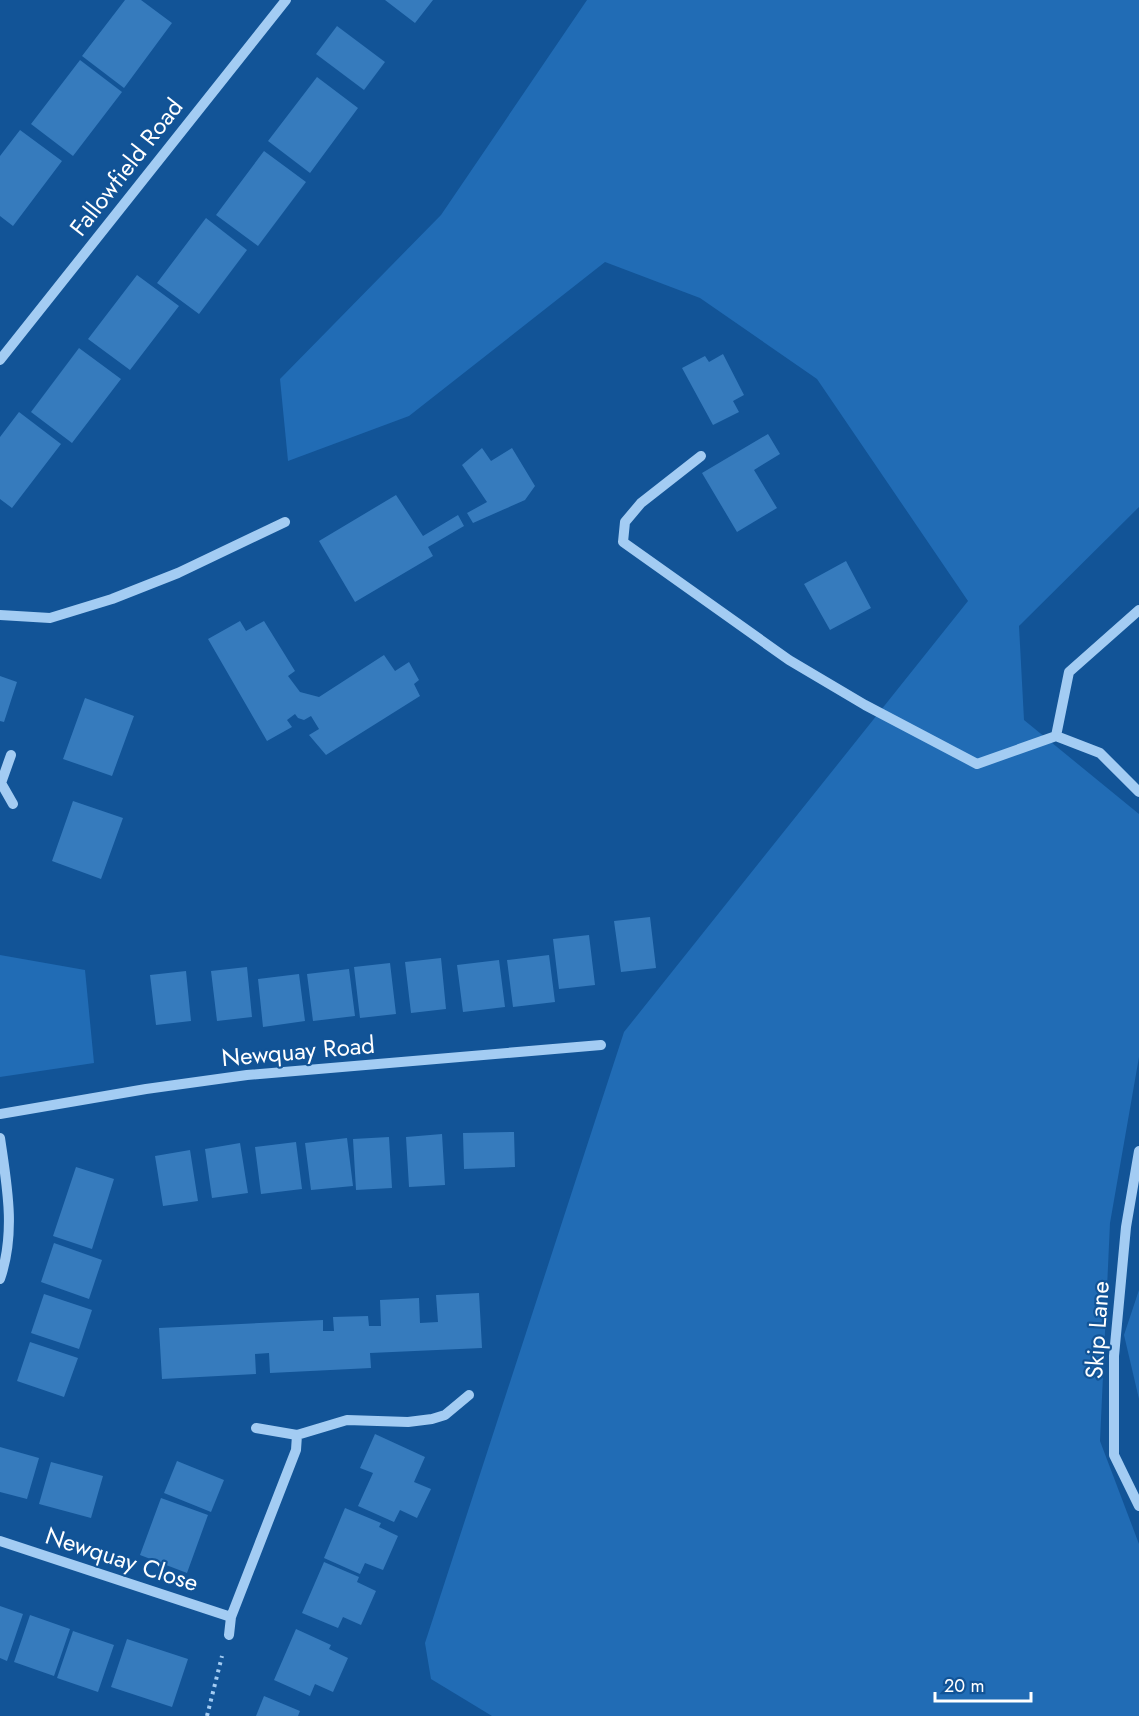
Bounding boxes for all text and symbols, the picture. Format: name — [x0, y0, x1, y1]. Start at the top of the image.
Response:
street label: Fallowfield Road — [61, 91, 191, 243]
street label: Newquay Road — [220, 1027, 376, 1075]
street label: Skip Lane — [1076, 1280, 1118, 1380]
street label: Newquay Close — [41, 1518, 203, 1600]
scale bar — [935, 1665, 1031, 1703]
text: 20 m — [944, 1673, 984, 1699]

